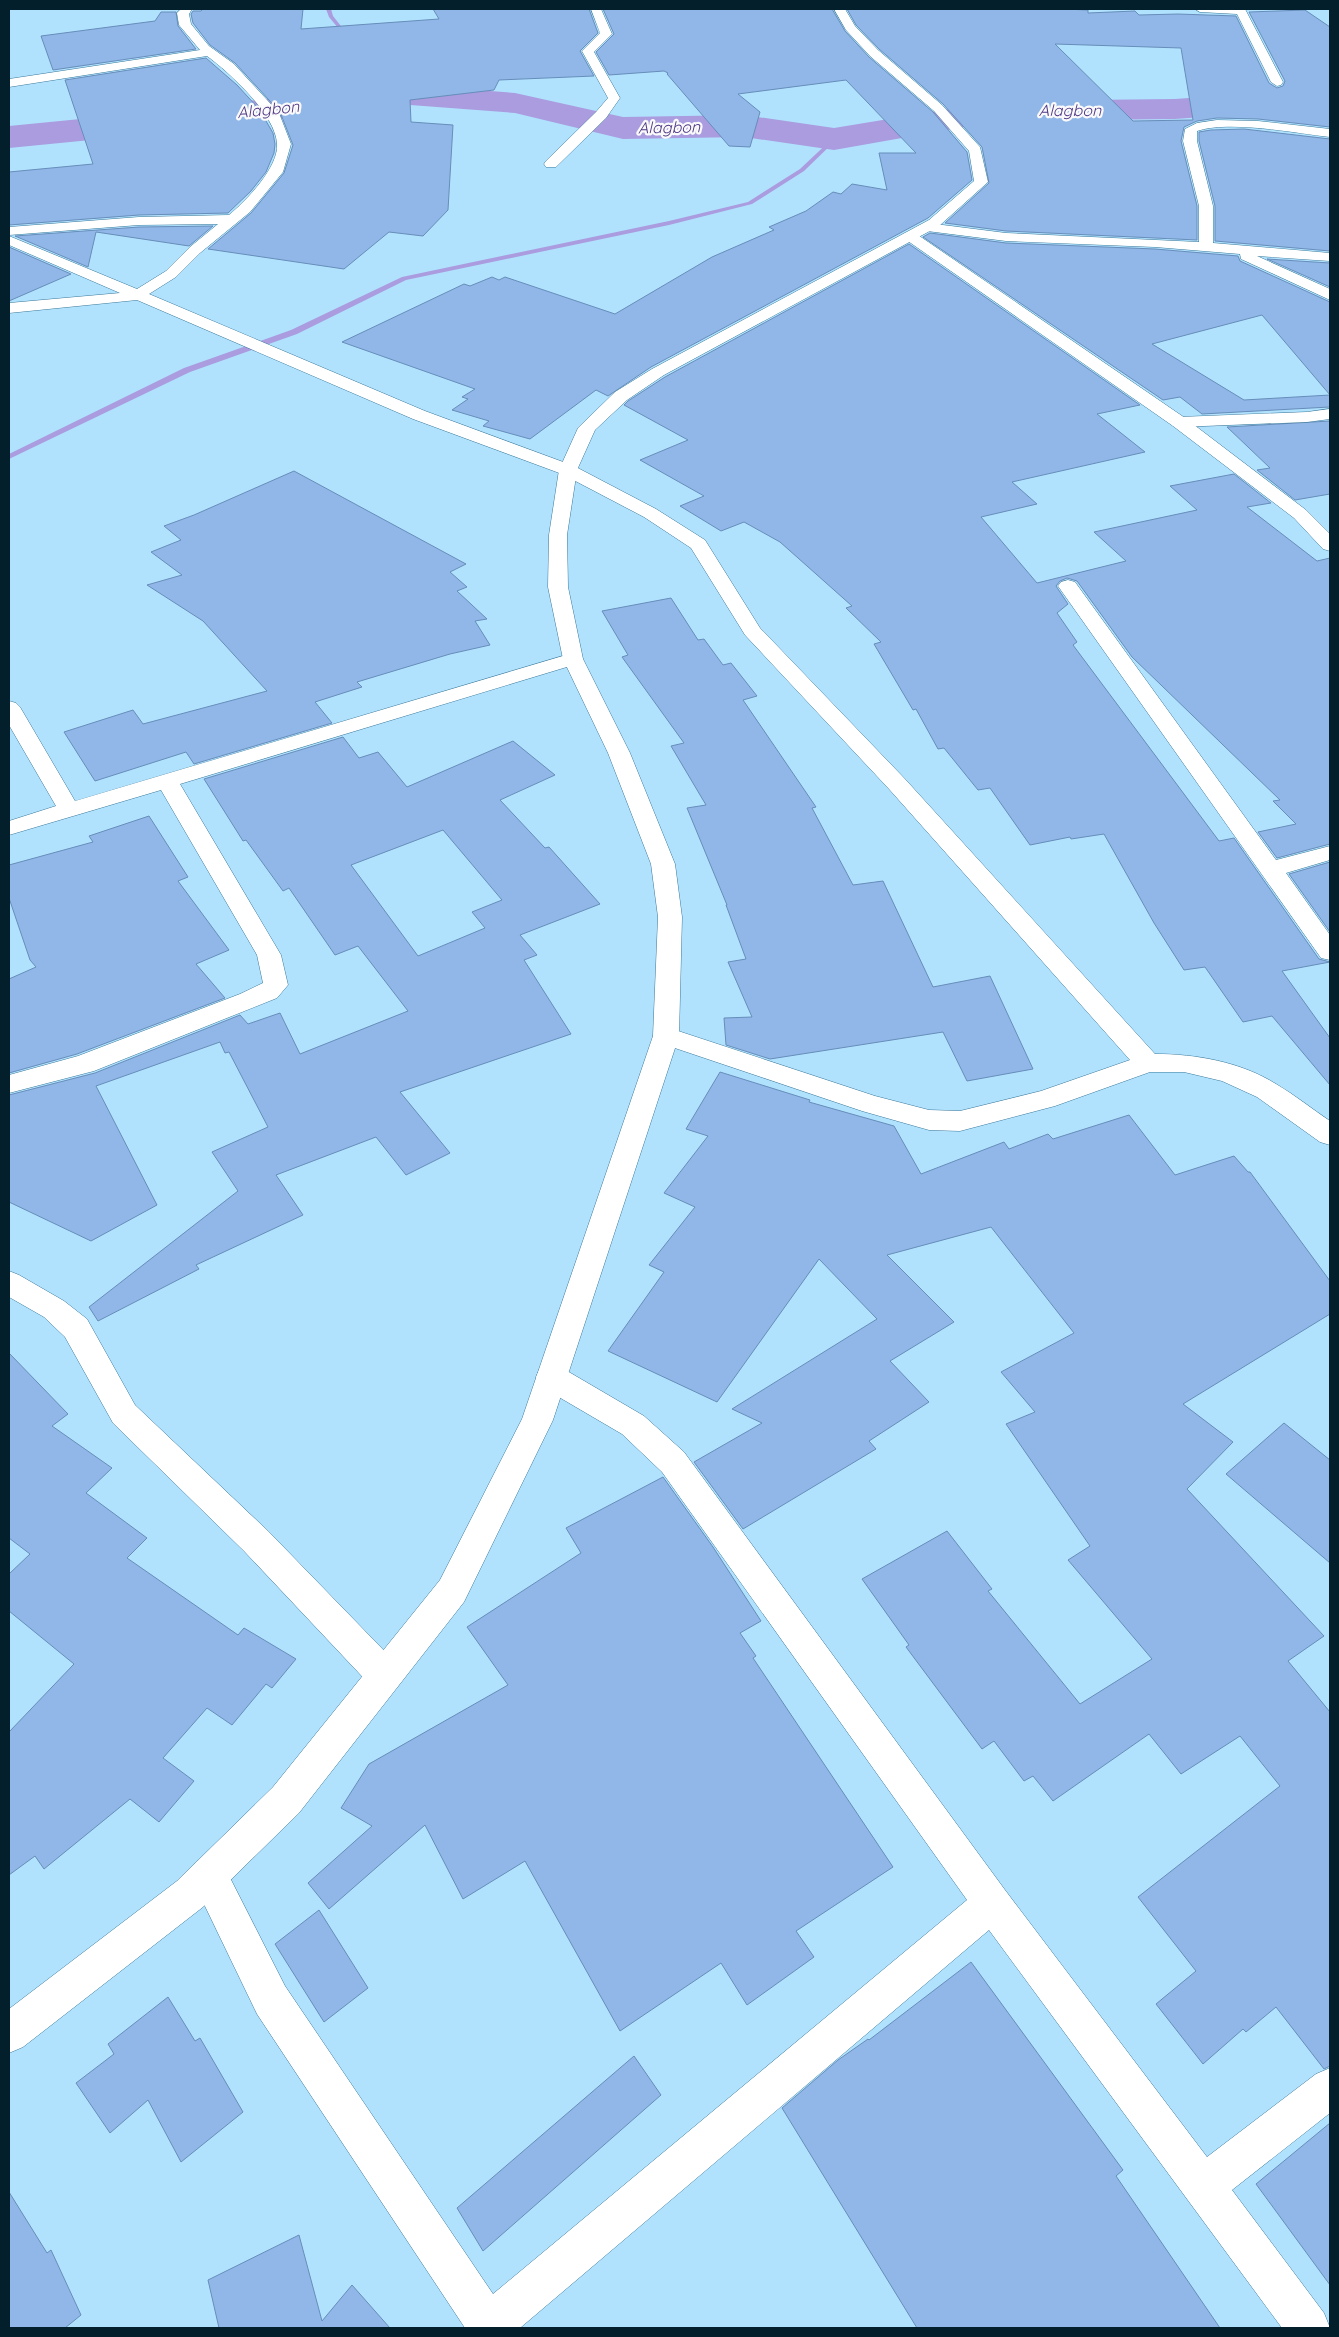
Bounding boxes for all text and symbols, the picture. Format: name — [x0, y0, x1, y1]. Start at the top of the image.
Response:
water label: Alagbon — [236, 96, 301, 122]
water label: Alagbon — [1039, 100, 1102, 120]
water label: Alagbon — [638, 116, 701, 138]

